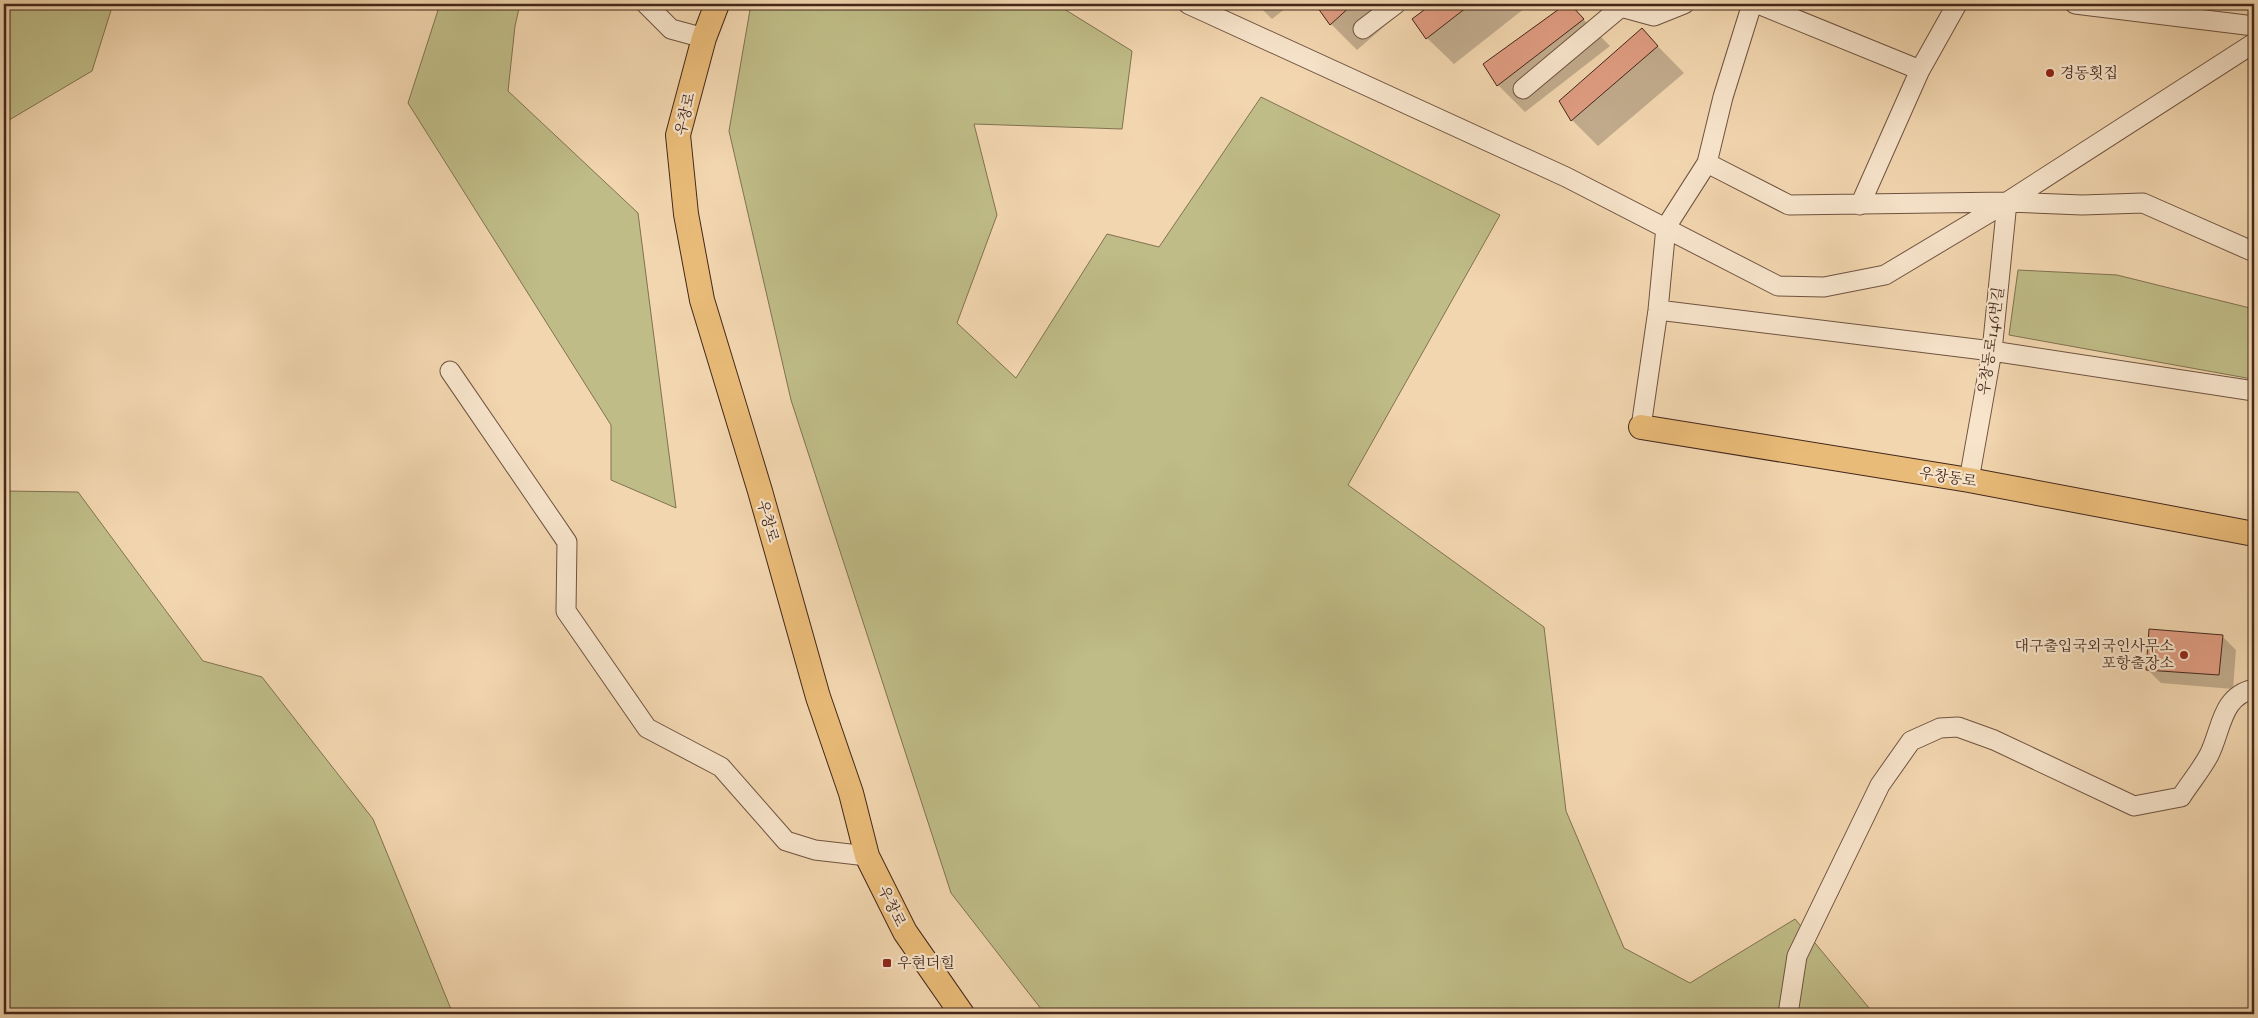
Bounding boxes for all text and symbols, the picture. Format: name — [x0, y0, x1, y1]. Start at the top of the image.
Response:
place label: 경동횟집 — [2060, 64, 2118, 82]
marker: 경동횟집 — [2044, 67, 2056, 79]
street label: 우창로 — [671, 90, 699, 137]
street label: 우창동로146번길 — [1974, 286, 2008, 396]
street label: 우창동로 — [1918, 464, 1979, 491]
street label: 우창로 — [753, 498, 783, 545]
place label: 대구출입국외국인사무소 포항출장소 — [2015, 637, 2175, 672]
marker: 대구출입국외국인사무소 포항출장소 — [2178, 649, 2190, 661]
street label: 우창로 — [874, 883, 910, 930]
place label: 우현더힐 — [897, 954, 955, 972]
marker: 우현더힐 — [881, 957, 893, 969]

